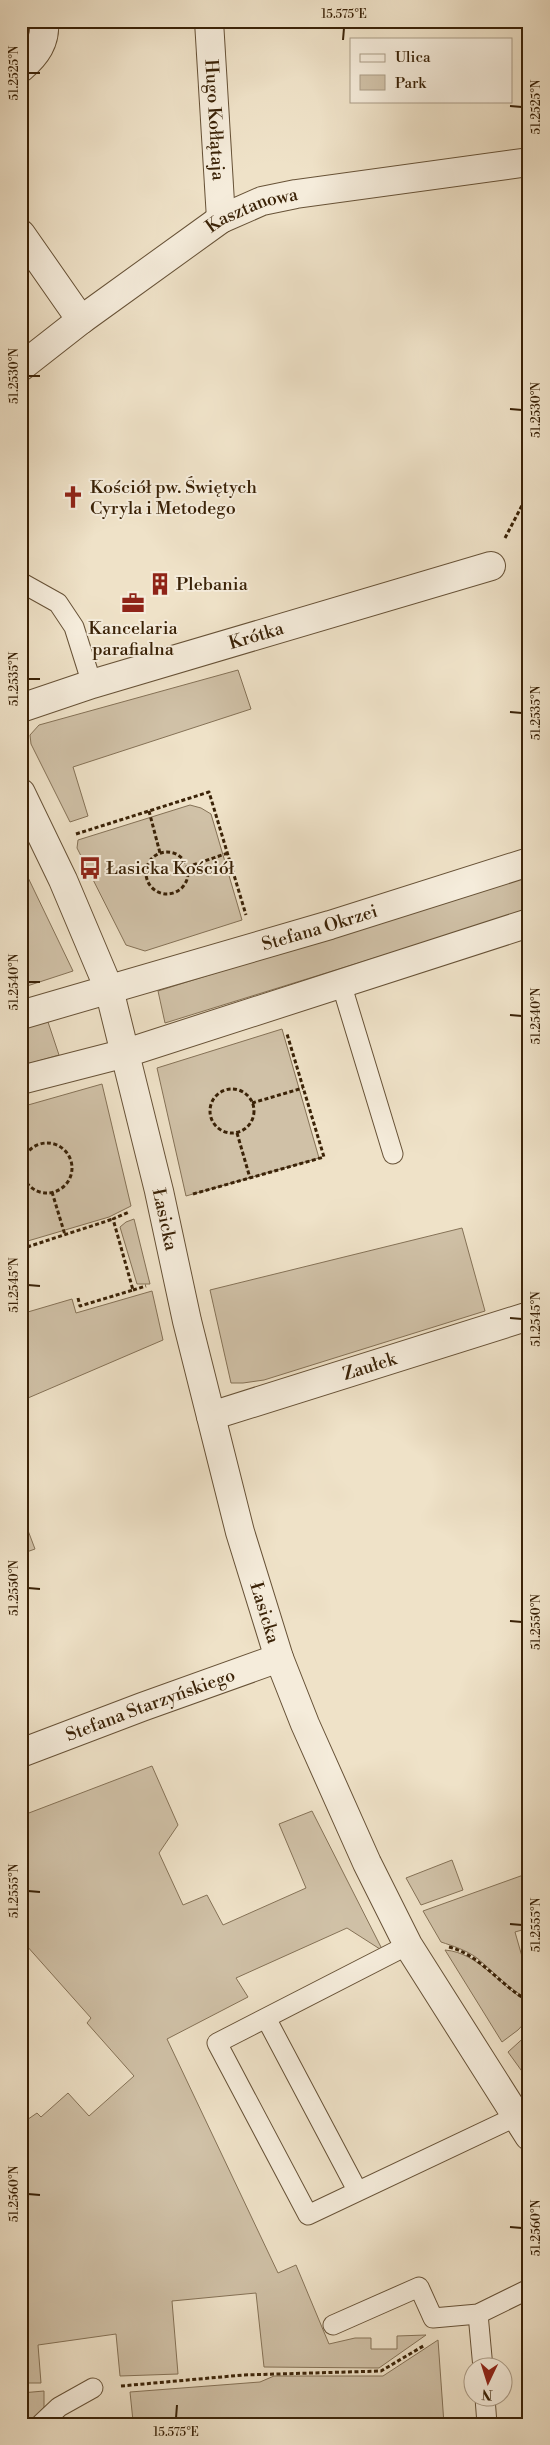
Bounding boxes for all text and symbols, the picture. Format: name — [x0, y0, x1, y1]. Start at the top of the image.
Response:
text: 15.575°E — [321, 7, 367, 22]
legend — [350, 38, 512, 102]
text: 51.2525°N — [7, 45, 22, 100]
text: Ulica — [395, 48, 431, 67]
street label: Hugo Kołłątaja — [199, 59, 230, 182]
text: Park — [395, 74, 427, 93]
text: 51.2525°N — [529, 79, 544, 134]
street label: Kasztanowa — [201, 183, 301, 238]
text: 51.2530°N — [7, 348, 22, 404]
text: 51.2530°N — [529, 382, 544, 438]
place label: Kościół pw. Świętych Cyryla i Metodego — [90, 476, 257, 520]
church icon: Kościół pw. Świętych Cyryla i Metodego — [60, 484, 86, 510]
building icon: Plebania — [147, 571, 173, 597]
place label: Plebania — [176, 573, 249, 596]
office icon: Kancelaria parafialna — [120, 590, 146, 616]
place label: Kancelaria parafialna — [88, 617, 179, 661]
street label: Krótka — [226, 617, 287, 655]
text: 51.2535°N — [7, 652, 22, 706]
text: 51.2535°N — [529, 686, 544, 740]
bus stop icon: Łasicka Kościół — [77, 855, 103, 881]
place label: Łasicka Kościół — [106, 857, 235, 880]
street label: Stefana Okrzei — [259, 900, 380, 956]
text: 51.2540°N — [7, 954, 22, 1010]
text: 51.2540°N — [529, 988, 544, 1044]
street label: Łasicka — [147, 1186, 183, 1254]
text: 51.2545°N — [7, 1257, 22, 1313]
text: 51.2545°N — [529, 1291, 544, 1347]
street label: Zaułek — [340, 1347, 401, 1386]
text: 51.2550°N — [7, 1560, 22, 1616]
street label: Łasicka — [244, 1579, 285, 1647]
text: 51.2550°N — [529, 1594, 544, 1650]
street label: Stefana Starzyńskiego — [63, 1664, 238, 1747]
text: 51.2555°N — [7, 1864, 22, 1918]
text: 51.2555°N — [529, 1898, 544, 1952]
text: 51.2560°N — [7, 2166, 22, 2222]
text: 51.2560°N — [529, 2200, 544, 2256]
north arrow — [462, 2358, 512, 2408]
text: N — [481, 2385, 493, 2403]
text: 15.575°E — [153, 2425, 199, 2440]

